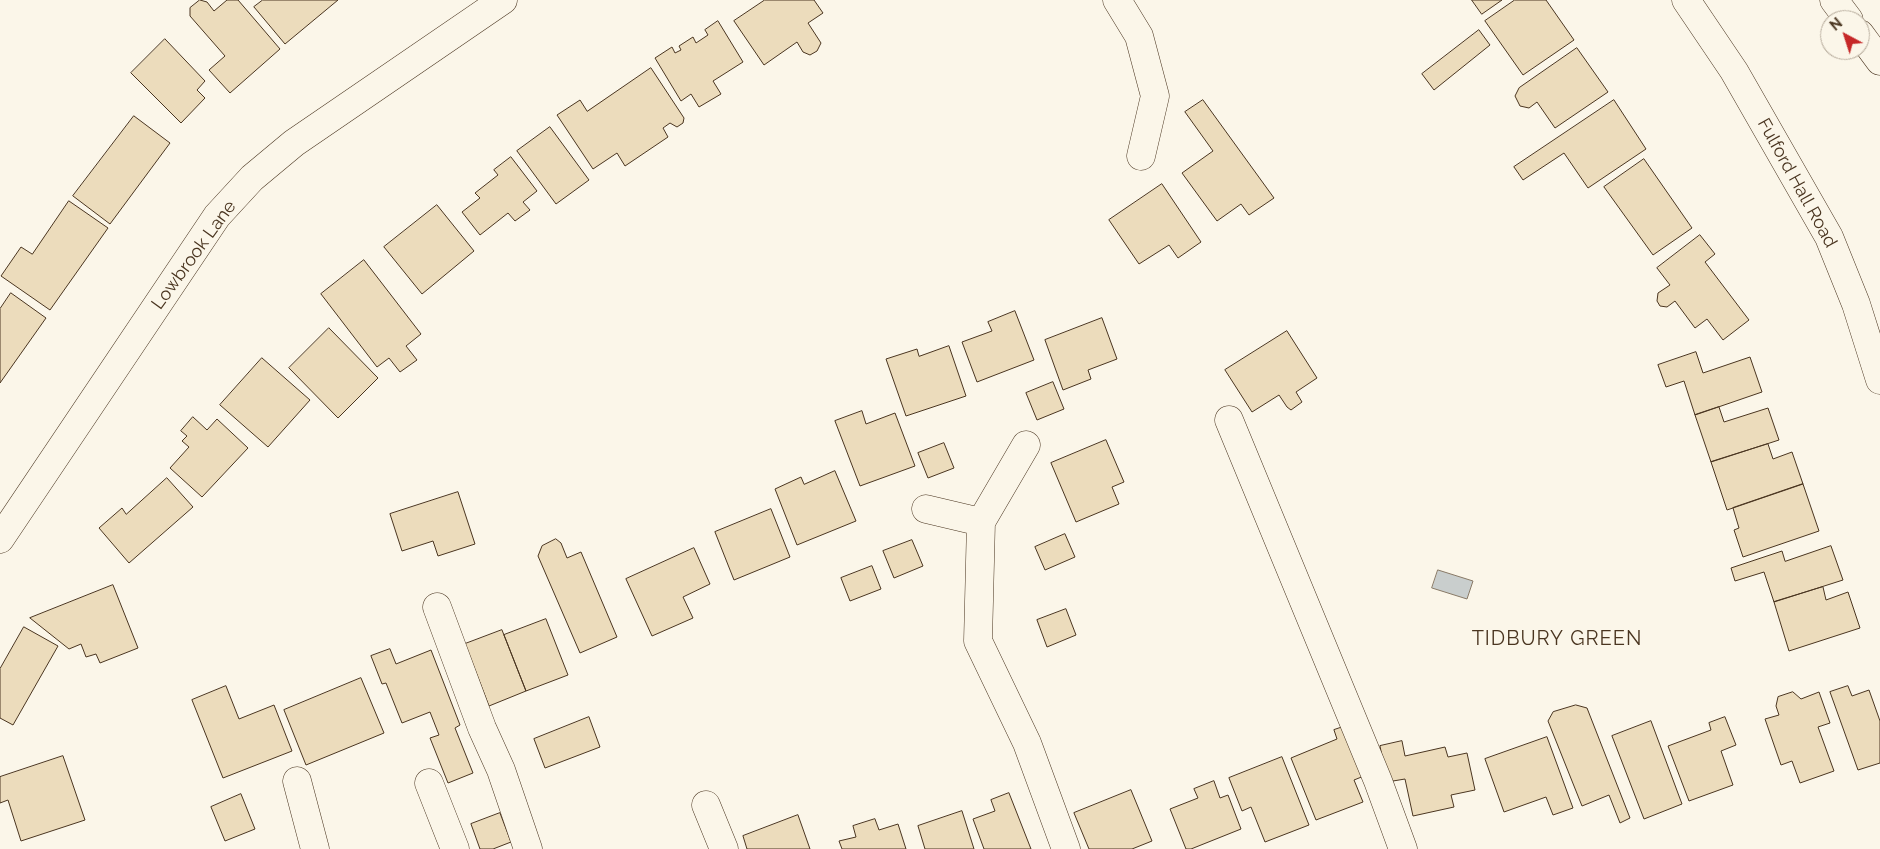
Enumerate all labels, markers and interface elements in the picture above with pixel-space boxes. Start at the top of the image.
north arrow [1820,10,1870,60]
text: N [1827,15,1845,34]
street label: Fulford Hall Road [1753,115,1841,251]
street label: Lowbrook Lane [147,196,241,314]
district label: TIDBURY GREEN [1470,627,1644,651]

